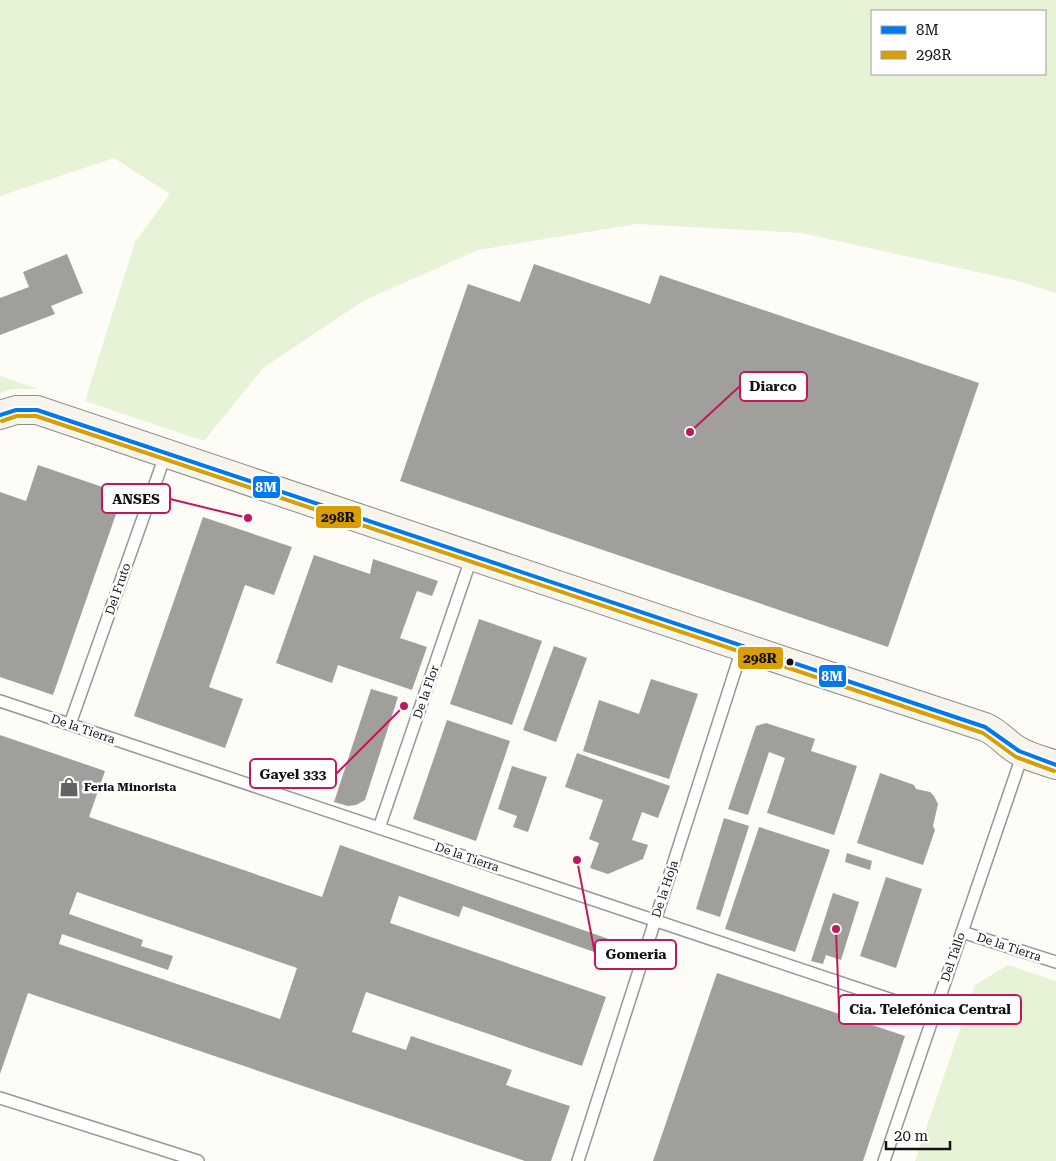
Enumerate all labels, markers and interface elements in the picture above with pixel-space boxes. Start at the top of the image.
legend [871,10,1046,75]
text: 8M [916,21,939,39]
text: 298R [916,46,952,64]
callout: Diarco [740,372,807,401]
text: Diarco [749,378,797,394]
line badge: 8M [252,475,281,499]
text: 8M [255,479,277,495]
callout: ANSES [102,484,170,513]
text: ANSES [112,491,160,507]
line badge: 298R [315,505,362,529]
text: 298R [321,509,356,525]
street label: Del Fruto [103,561,133,617]
line badge: 298R [737,646,784,670]
text: 298R [743,650,778,666]
unlabelled marker [785,657,795,667]
street label: De la Flor [410,663,442,720]
line badge: 8M [818,664,847,688]
text: 8M [821,668,843,684]
street label: De la Tierra [49,711,117,747]
callout: Gayel 333 [250,759,336,788]
text: Gayel 333 [260,766,327,782]
shop icon: Feria Minorista [58,776,80,798]
place label: Feria Minorista [84,780,176,794]
street label: De la Tierra [433,839,501,875]
street label: De la Hoja [649,858,681,919]
street label: De la Tierra [975,930,1043,964]
street label: Del Tallo [938,931,968,983]
callout: Gomeria [595,940,676,969]
text: Gomeria [605,946,667,962]
callout: Cia. Telefónica Central [839,995,1021,1024]
text: Cia. Telefónica Central [849,1001,1011,1017]
scale bar [886,1118,950,1150]
text: 20 m [894,1127,929,1145]

